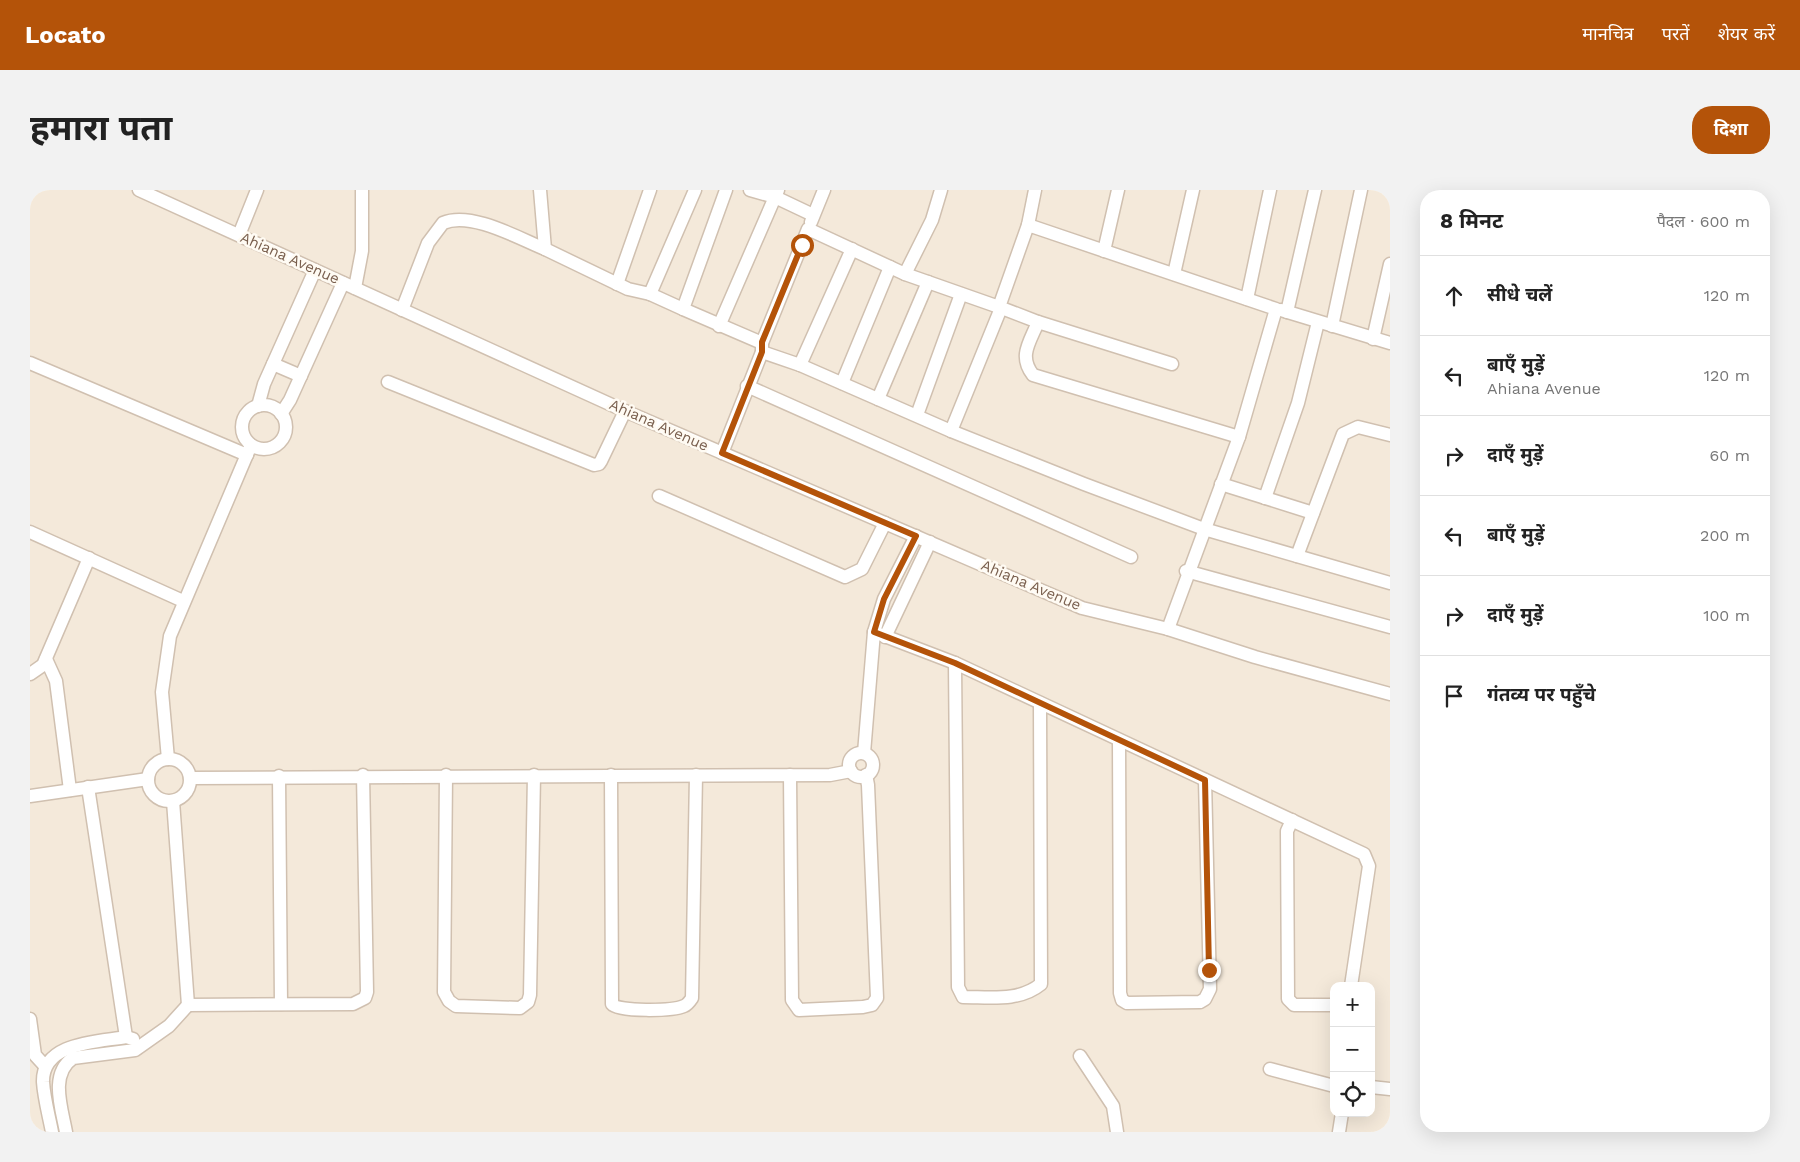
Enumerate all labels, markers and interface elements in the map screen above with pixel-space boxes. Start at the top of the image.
text: Locato [25,21,106,49]
text: मानचित्र [1582,23,1634,44]
text: परतें [1662,23,1690,44]
text: शेयर करें [1718,23,1775,44]
button: दिशा [1692,106,1770,154]
text: हमारा पता [30,107,172,149]
text: 8 मिनट [1440,208,1503,233]
text: पैदल · 600 m [1657,212,1750,231]
street label: Ahiana Avenue [238,228,342,288]
route start [791,234,814,257]
icon: ahead [1440,282,1468,310]
text: सीधे चलें [1487,283,1552,306]
text: 120 m [1704,286,1750,305]
text: बाएँ मुड़ें [1487,353,1545,376]
icon: left [1440,362,1468,390]
text: 120 m [1704,366,1750,385]
text: Ahiana Avenue [1487,379,1601,398]
street label: Ahiana Avenue [607,395,711,455]
icon: right [1440,442,1468,470]
text: दाएँ मुड़ें [1487,443,1543,466]
text: 60 m [1710,446,1750,465]
icon: left [1440,522,1468,550]
text: बाएँ मुड़ें [1487,523,1545,546]
text: 200 m [1700,526,1750,545]
street label: Ahiana Avenue [978,556,1084,614]
icon: right [1440,602,1468,630]
text: दाएँ मुड़ें [1487,603,1543,626]
text: 100 m [1703,606,1750,625]
icon: arrive [1440,682,1468,710]
text: गंतव्य पर पहुँचे [1487,683,1596,706]
route end [1198,959,1221,982]
map controls [1330,982,1375,1117]
button: + [1330,982,1375,1027]
button: − [1330,1027,1375,1072]
button: locate [1330,1072,1375,1117]

